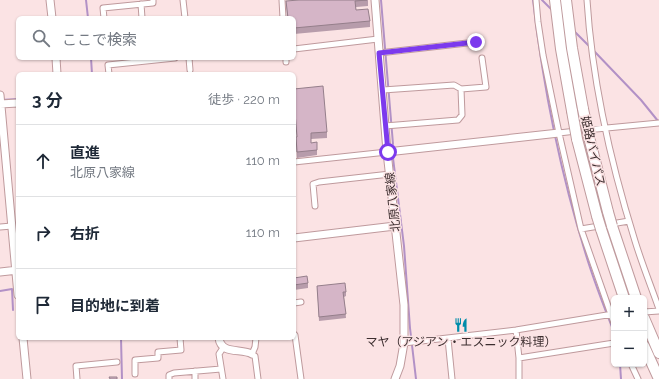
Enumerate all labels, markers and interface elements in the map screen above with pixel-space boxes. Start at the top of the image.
search box [16,16,296,60]
icon: search [30,27,52,49]
text: ここで検索 [62,31,137,49]
route end [467,33,485,51]
text: 3 分 [32,90,63,110]
text: 徒歩 · 220 m [208,92,280,107]
street label: 姫路バイパス [578,114,608,188]
route start [379,143,397,161]
text: 直進 [70,144,100,162]
icon: ahead [32,150,54,172]
text: 110 m [246,153,280,168]
text: 北原八家線 [70,165,135,180]
street label: 北原八家線 [383,171,403,233]
icon: right [32,222,54,244]
text: 右折 [70,225,100,243]
text: 110 m [246,225,280,240]
icon: arrive [32,294,54,316]
map controls [611,295,647,367]
button: + [611,295,647,331]
text: 目的地に到着 [70,297,160,315]
restaurant icon: マヤ（アジアン・エスニック料理） [453,317,469,333]
button: − [611,331,647,367]
place label: マヤ（アジアン・エスニック料理） [365,335,557,349]

